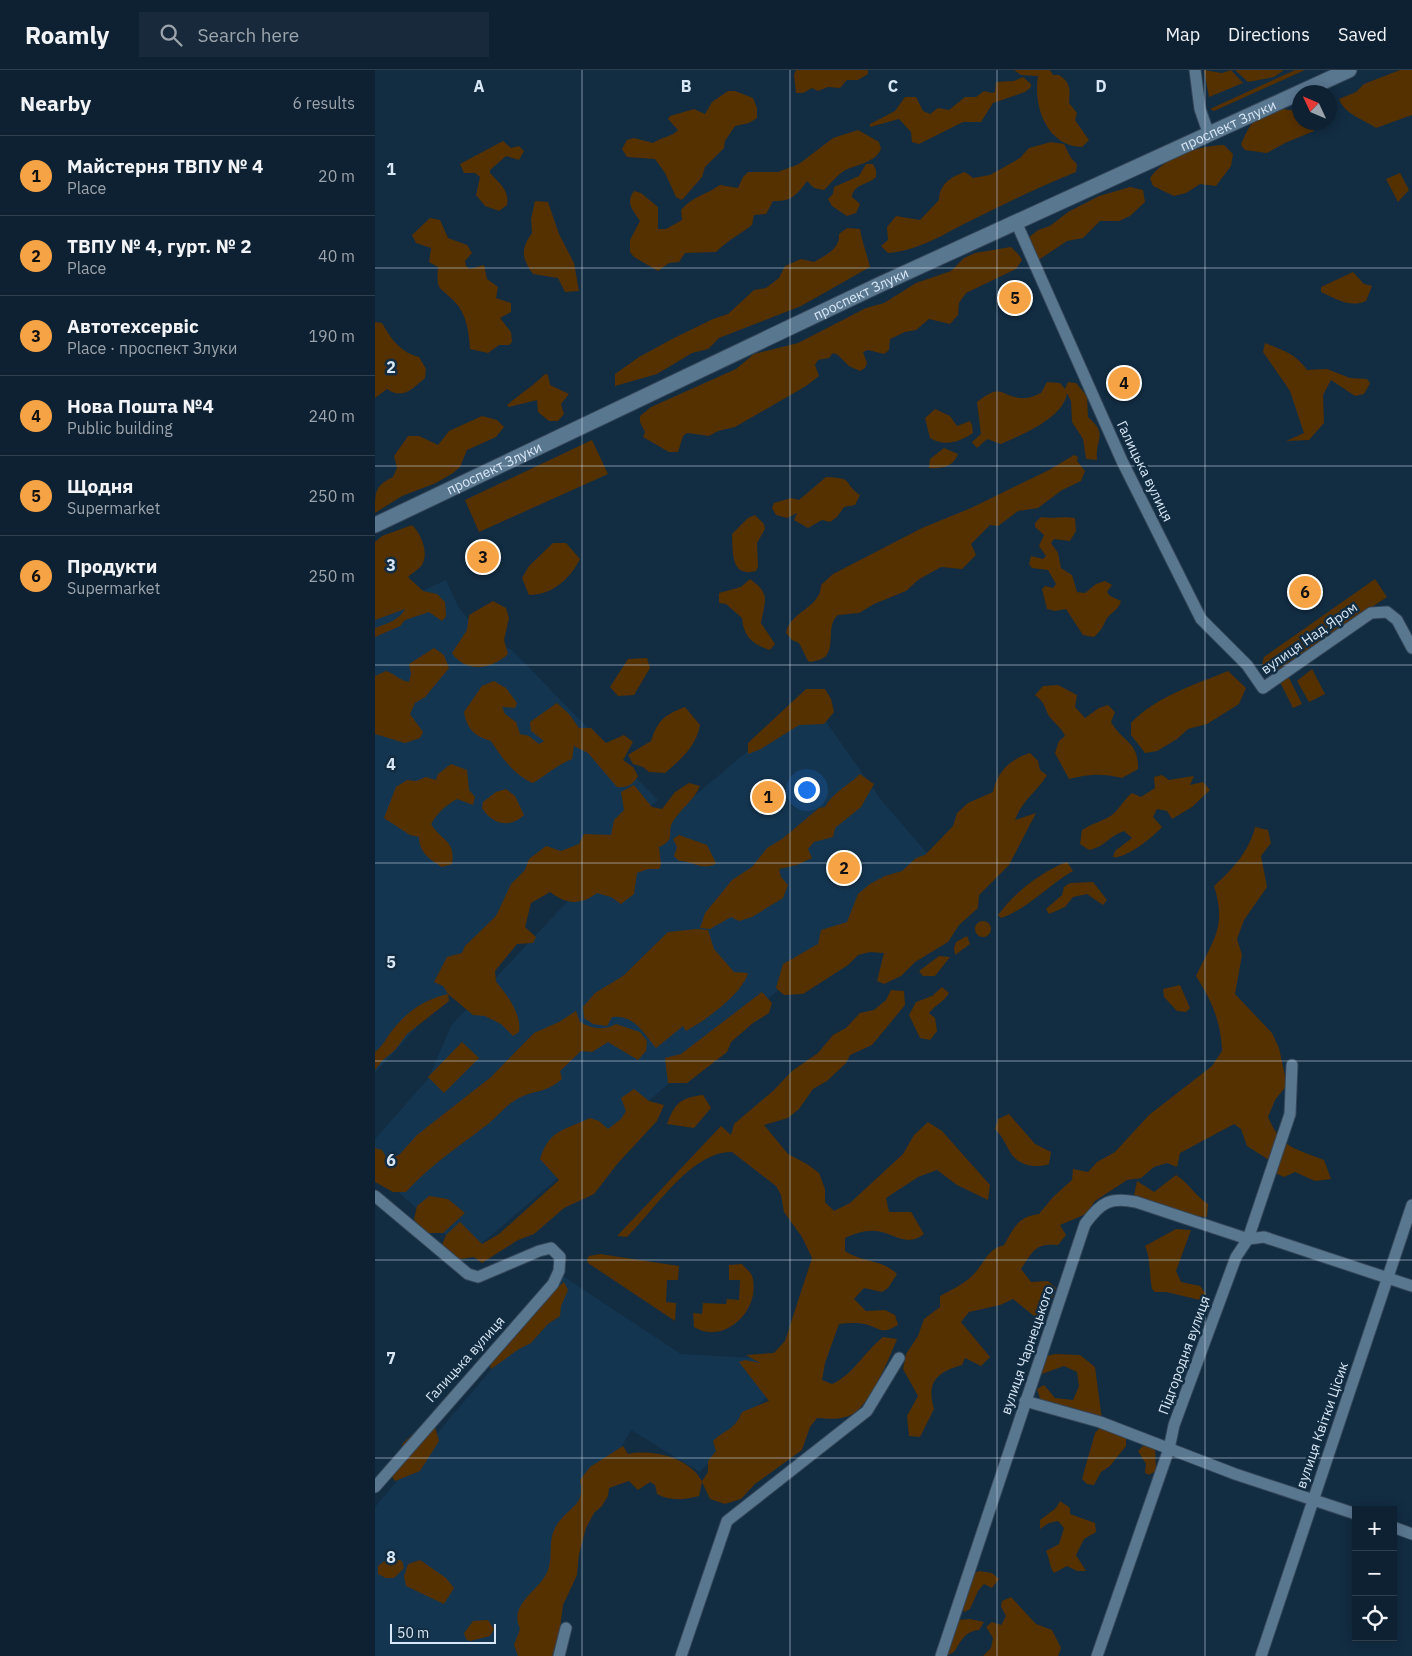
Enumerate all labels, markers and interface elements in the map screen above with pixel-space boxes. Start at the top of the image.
search box [139,12,489,57]
text: Roamly [25,19,109,51]
icon: search [157,21,185,49]
text: Search here [197,23,299,47]
text: Map [1165,23,1200,46]
text: Directions [1228,23,1310,46]
text: Saved [1338,23,1387,46]
text: A [474,76,485,96]
text: B [681,76,692,96]
text: C [888,76,898,96]
text: D [1095,76,1107,96]
north arrow [1292,85,1337,130]
text: Nearby [20,89,91,117]
text: 6 results [292,93,355,113]
street label: проспект Злуки [1177,96,1279,155]
text: Майстерня ТВПУ № 4 [67,154,263,178]
text: 1 [386,159,396,179]
text: 1 [31,166,41,186]
text: 20 m [318,166,355,186]
text: Place [67,178,106,198]
text: ТВПУ № 4, гурт. № 2 [67,234,252,258]
text: 2 [31,246,41,266]
text: 40 m [318,246,355,266]
text: Place [67,258,106,278]
street label: проспект Злуки [810,264,911,324]
pin: 5 [999,279,1031,317]
text: Автотехсервіс [67,314,199,338]
text: 3 [31,326,41,346]
text: 190 m [308,326,355,346]
text: Place · проспект Злуки [67,338,237,358]
text: 2 [386,357,396,377]
pin: 4 [1108,364,1140,402]
text: Нова Пошта №4 [67,394,214,418]
text: 4 [31,406,41,426]
text: 240 m [308,406,355,426]
text: Public building [67,418,173,438]
street label: Галицька вулиця [1113,418,1177,524]
street label: проспект Злуки [444,438,545,499]
text: Щодня [67,474,133,498]
text: 5 [31,486,41,506]
text: 250 m [308,486,355,506]
text: Supermarket [67,498,160,518]
pin: 3 [467,538,499,576]
text: Продукти [67,554,157,578]
text: 3 [386,555,396,575]
text: 6 [31,566,41,586]
text: 250 m [308,566,355,586]
pin: 6 [1289,573,1321,611]
text: Supermarket [67,578,160,598]
street label: вулиця Над Яром [1257,598,1361,678]
text: 4 [386,754,396,774]
your location [794,777,820,803]
pin: 1 [752,778,784,816]
pin: 2 [828,849,860,887]
text: 5 [386,952,396,972]
text: 6 [386,1150,396,1170]
street label: вулиця Чарнецького [997,1283,1058,1417]
street label: Підгородня вулиця [1154,1293,1214,1417]
street label: Галицька вулиця [421,1312,509,1406]
text: 7 [386,1348,396,1368]
street label: вулиця Квітки Цісик [1292,1359,1352,1491]
map controls [1352,1506,1397,1641]
button: + [1352,1506,1397,1551]
text: 8 [386,1547,396,1567]
button: − [1352,1551,1397,1596]
button: locate [1352,1596,1397,1641]
scale bar [390,1621,496,1644]
text: 50 m [397,1624,429,1642]

